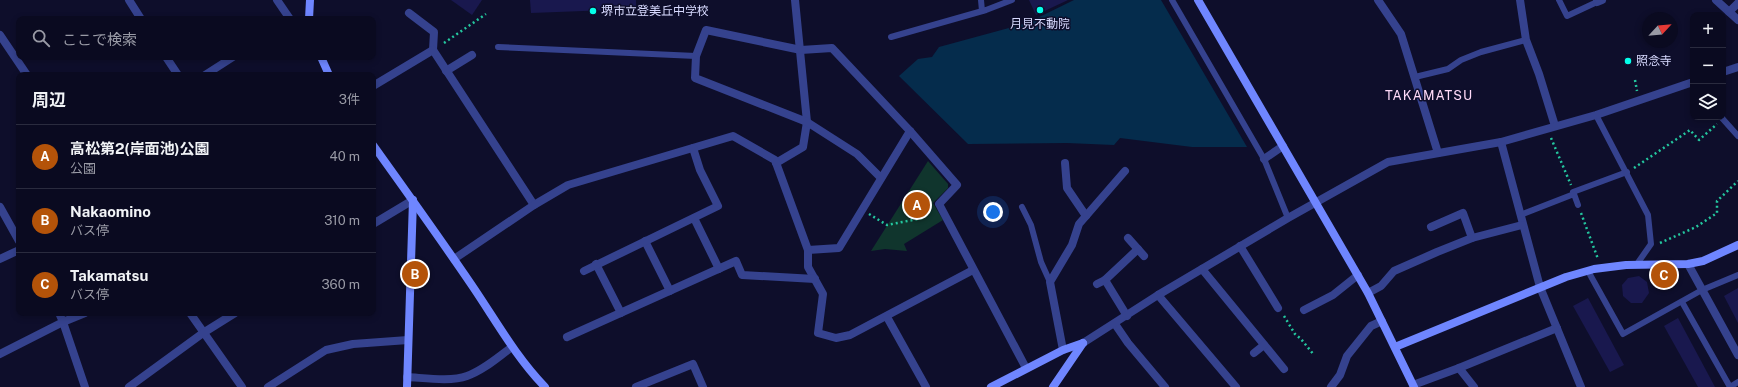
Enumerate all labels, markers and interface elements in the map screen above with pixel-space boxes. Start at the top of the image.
place label: 堺市立登美丘中学校 [601,4,709,18]
marker: 月見不動院 [1035,5,1045,15]
marker: 堺市立登美丘中学校 [588,6,598,16]
north arrow [1642,12,1678,48]
map controls [1690,12,1726,120]
button: + [1690,12,1726,48]
search box [16,16,376,60]
place label: 月見不動院 [1010,17,1070,31]
icon: search [30,27,52,49]
text: ここで検索 [62,31,137,48]
button: − [1690,48,1726,84]
place label: 照念寺 [1636,54,1672,68]
marker: 照念寺 [1623,56,1633,66]
button: layers [1690,84,1726,120]
district label: TAKAMATSU [1385,88,1473,103]
text: 周辺 [32,90,66,110]
text: 3件 [339,92,360,107]
text: 高松第2(岸面池)公園 [70,140,210,157]
text: A [40,149,50,164]
text: 40 m [329,149,360,164]
text: 公園 [70,161,96,176]
pin: A [904,190,930,220]
your location [983,202,1003,222]
text: Nakaomino [70,203,151,220]
text: B [41,213,49,228]
text: 310 m [324,213,360,228]
text: バス停 [70,223,109,238]
pin: B [402,259,428,289]
pin: C [1651,260,1677,290]
text: Takamatsu [70,267,148,284]
text: C [40,277,50,292]
text: 360 m [322,277,360,292]
text: バス停 [70,287,109,302]

